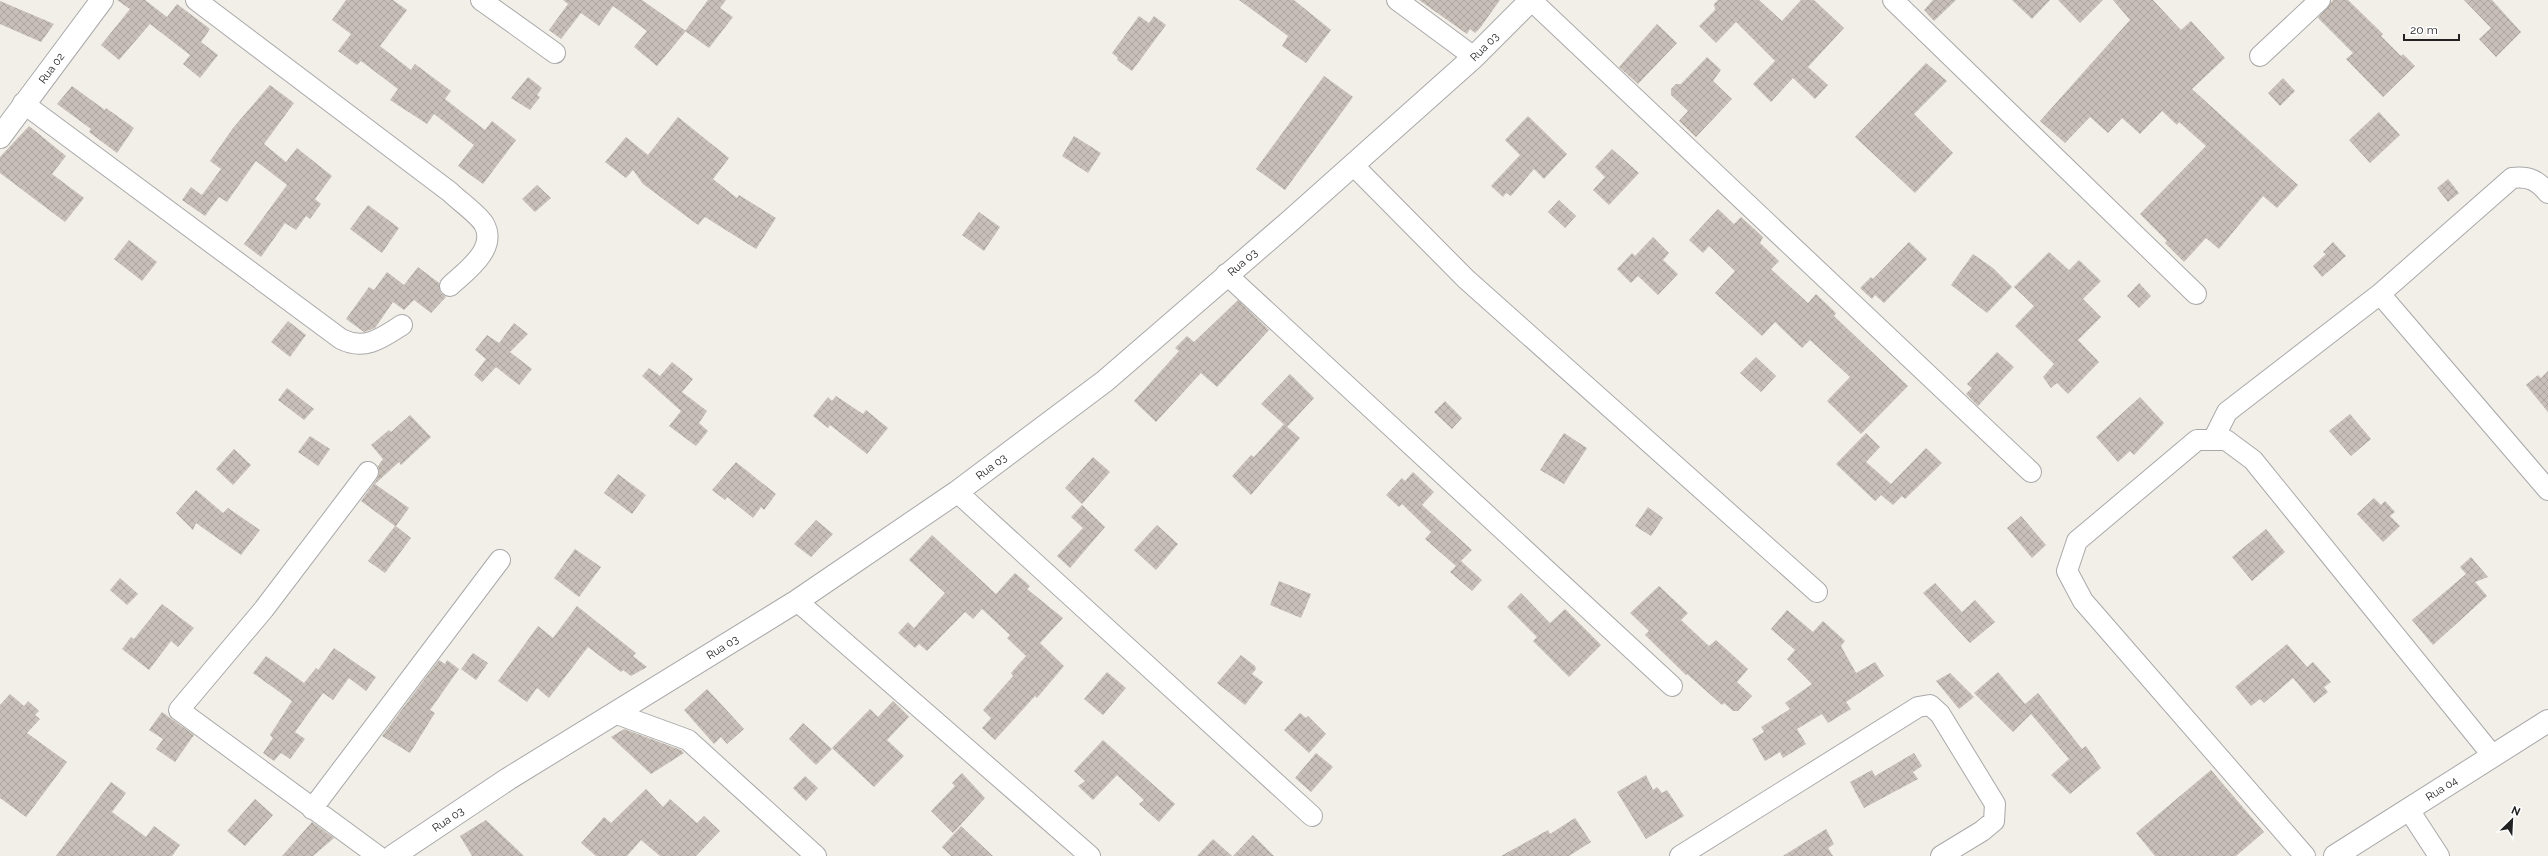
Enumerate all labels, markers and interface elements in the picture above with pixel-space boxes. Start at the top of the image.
scale bar [2404,16,2459,42]
text: 20 m [2410,23,2438,37]
street label: Rua 03 [1468,30,1502,64]
street label: Rua 02 [36,50,68,86]
street label: Rua 03 [1225,246,1260,279]
street label: Rua 03 [973,451,1009,483]
street label: Rua 03 [704,633,741,662]
street label: Rua 04 [2423,774,2460,804]
north arrow [2492,800,2532,840]
street label: Rua 03 [430,804,466,835]
text: N [2509,804,2522,819]

